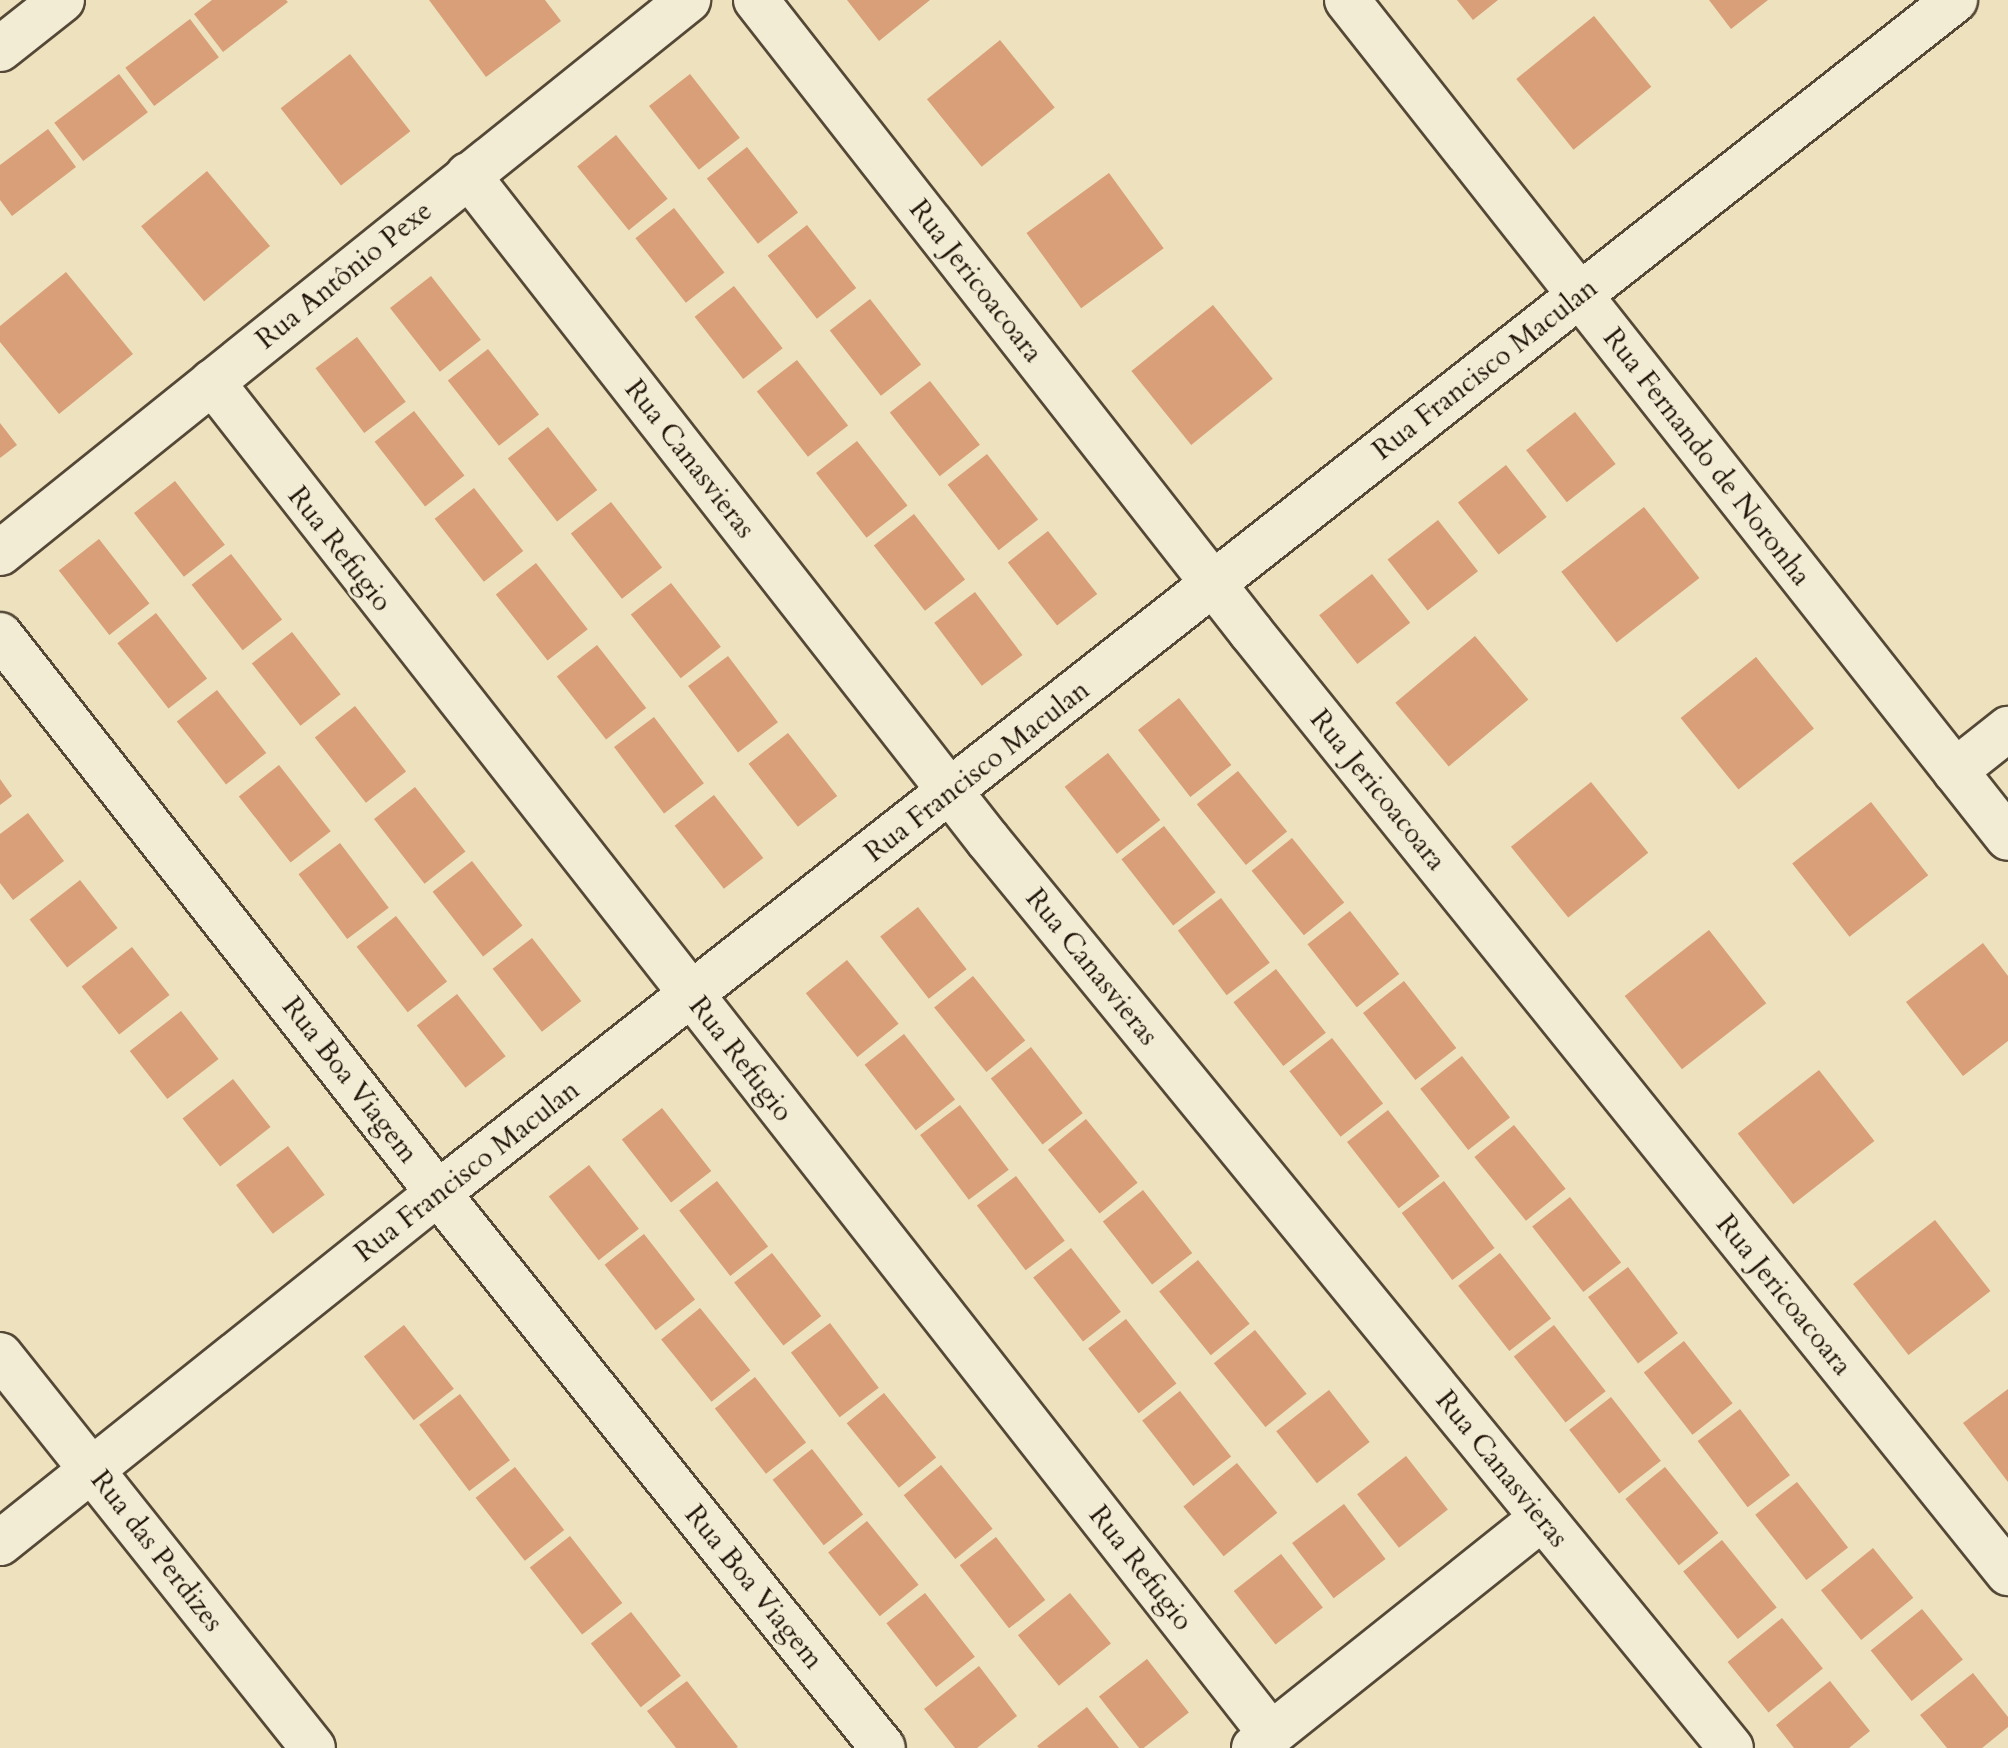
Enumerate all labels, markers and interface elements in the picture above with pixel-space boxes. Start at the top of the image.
street label: Rua Jericoacoara [902,193,1050,369]
street label: Rua Antônio Pexe [249,194,439,356]
street label: Rua Francisco Maculan [1366,271,1604,467]
street label: Rua Fernando de Noronha [1596,322,1818,592]
street label: Rua Canasvieras [618,373,762,545]
street label: Rua Refugio [281,480,399,618]
street label: Rua Francisco Maculan [858,673,1096,869]
street label: Rua Jericoacoara [1303,703,1453,877]
street label: Rua Canasvieras [1019,882,1165,1052]
street label: Rua Refugio [682,990,800,1128]
street label: Rua Boa Viagem [275,991,425,1169]
street label: Rua Francisco Maculan [348,1073,586,1269]
street label: Rua Jericoacoara [1709,1208,1859,1382]
street label: Rua Canasvieras [1429,1384,1575,1554]
street label: Rua das Perdizes [84,1464,230,1638]
street label: Rua Boa Viagem [678,1498,830,1676]
street label: Rua Refugio [1082,1499,1200,1637]

